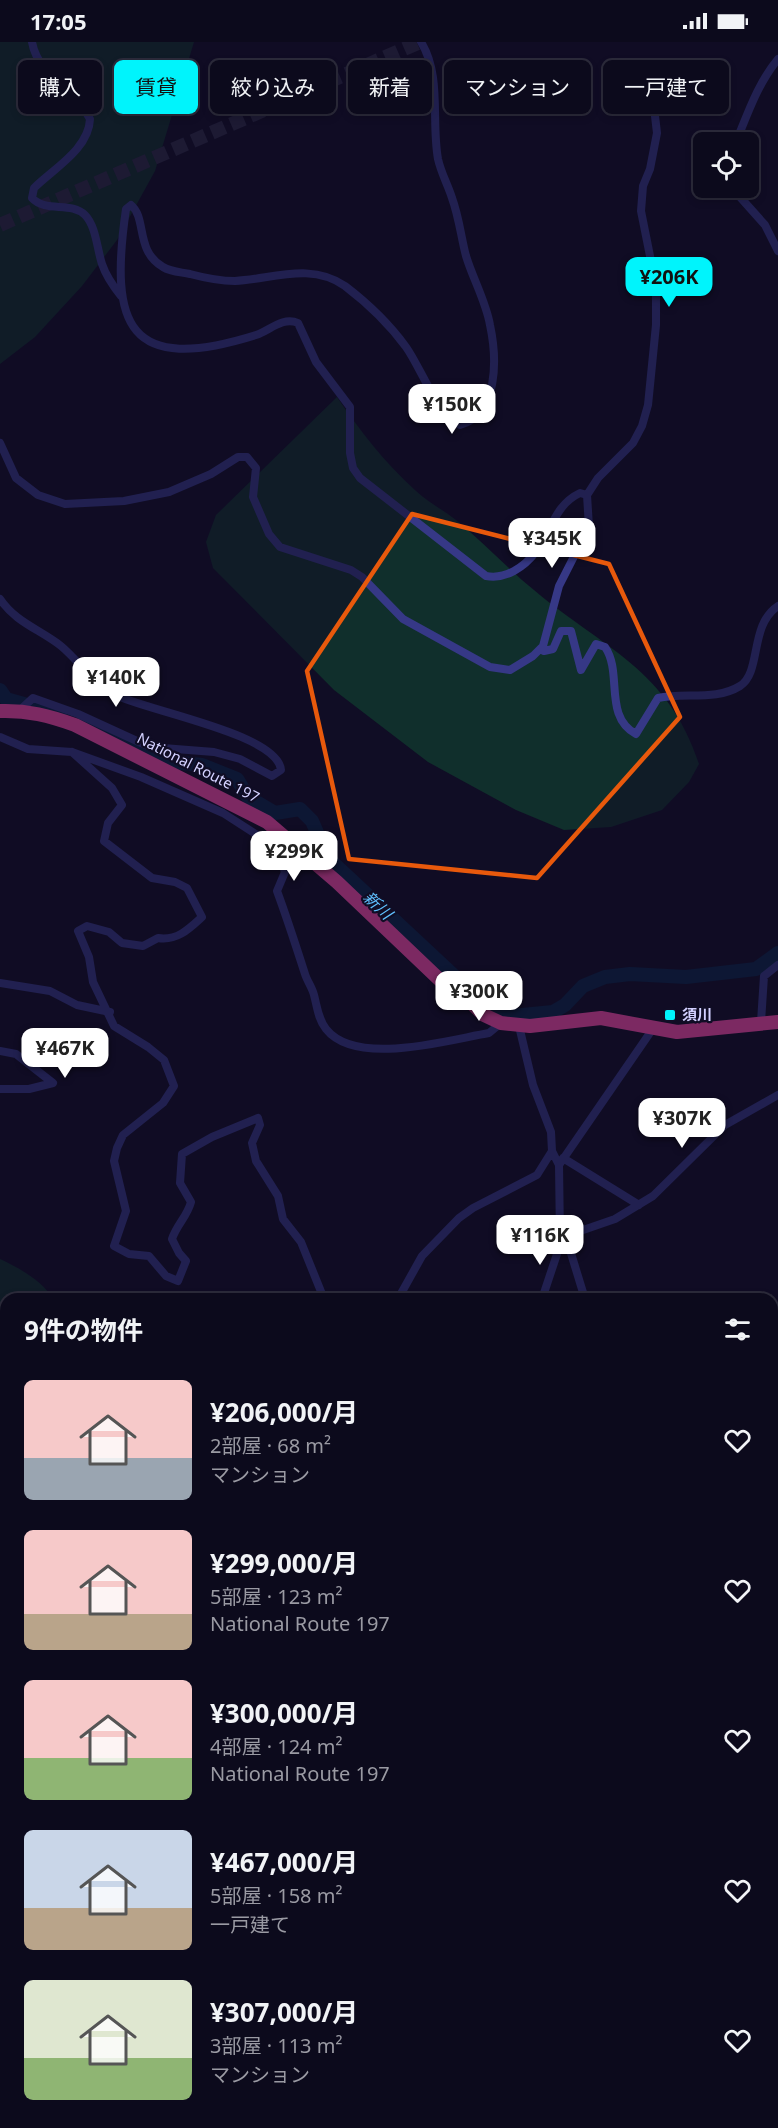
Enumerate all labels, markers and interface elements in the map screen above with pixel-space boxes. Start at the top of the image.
text: 17:05 [30,6,87,36]
chip: 購入 [18,60,102,114]
chip: 賃貸 [114,60,198,114]
chip: 絞り込み [210,60,336,114]
chip: 新着 [348,60,432,114]
chip: マンション [444,60,591,114]
chip: 一戸建て [603,60,729,114]
map controls [693,132,759,198]
button: locate [693,132,759,198]
pin: ¥206K [627,257,711,308]
text: ¥206K [639,263,699,290]
pin: ¥150K [410,384,494,435]
text: ¥150K [422,390,482,417]
pin: ¥345K [510,518,594,569]
text: ¥345K [522,524,582,551]
pin: ¥140K [74,657,158,708]
text: ¥140K [86,663,146,690]
street label: National Route 197 [134,728,263,807]
pin: ¥299K [252,831,336,882]
text: ¥299K [264,837,324,864]
water label: 新川 [359,886,399,925]
pin: ¥300K [437,971,521,1022]
text: ¥300K [449,977,509,1004]
place label: 須川 [682,1004,712,1024]
marker: 須川 [663,1008,677,1022]
pin: ¥467K [23,1028,107,1079]
text: ¥467K [35,1034,95,1061]
pin: ¥307K [640,1098,724,1149]
text: ¥307K [652,1104,712,1131]
pin: ¥116K [498,1215,582,1266]
text: ¥116K [510,1221,570,1248]
text: 9件の物件 [24,1312,143,1348]
icon: filters [721,1313,754,1346]
text: ¥206,000/月 [210,1394,358,1430]
icon: home [72,1404,144,1476]
icon: heart [721,1424,754,1457]
text: 2部屋 · 68 m² [210,1432,331,1459]
text: マンション [210,1461,310,1488]
text: ¥299,000/月 [210,1545,358,1581]
icon: home [72,1554,144,1626]
icon: heart [721,1574,754,1607]
text: 5部屋 · 123 m² [210,1583,342,1610]
text: National Route 197 [210,1610,390,1637]
text: ¥300,000/月 [210,1695,358,1731]
icon: home [72,1704,144,1776]
icon: heart [721,1724,754,1757]
text: 4部屋 · 124 m² [210,1733,342,1760]
text: National Route 197 [210,1760,390,1787]
text: ¥467,000/月 [210,1844,358,1880]
icon: home [72,1854,144,1926]
icon: heart [721,1874,754,1907]
text: 5部屋 · 158 m² [210,1882,342,1909]
text: 一戸建て [210,1911,290,1938]
text: ¥307,000/月 [210,1994,358,2030]
icon: home [72,2004,144,2076]
icon: heart [721,2024,754,2057]
text: 3部屋 · 113 m² [210,2032,342,2059]
text: マンション [210,2061,310,2088]

